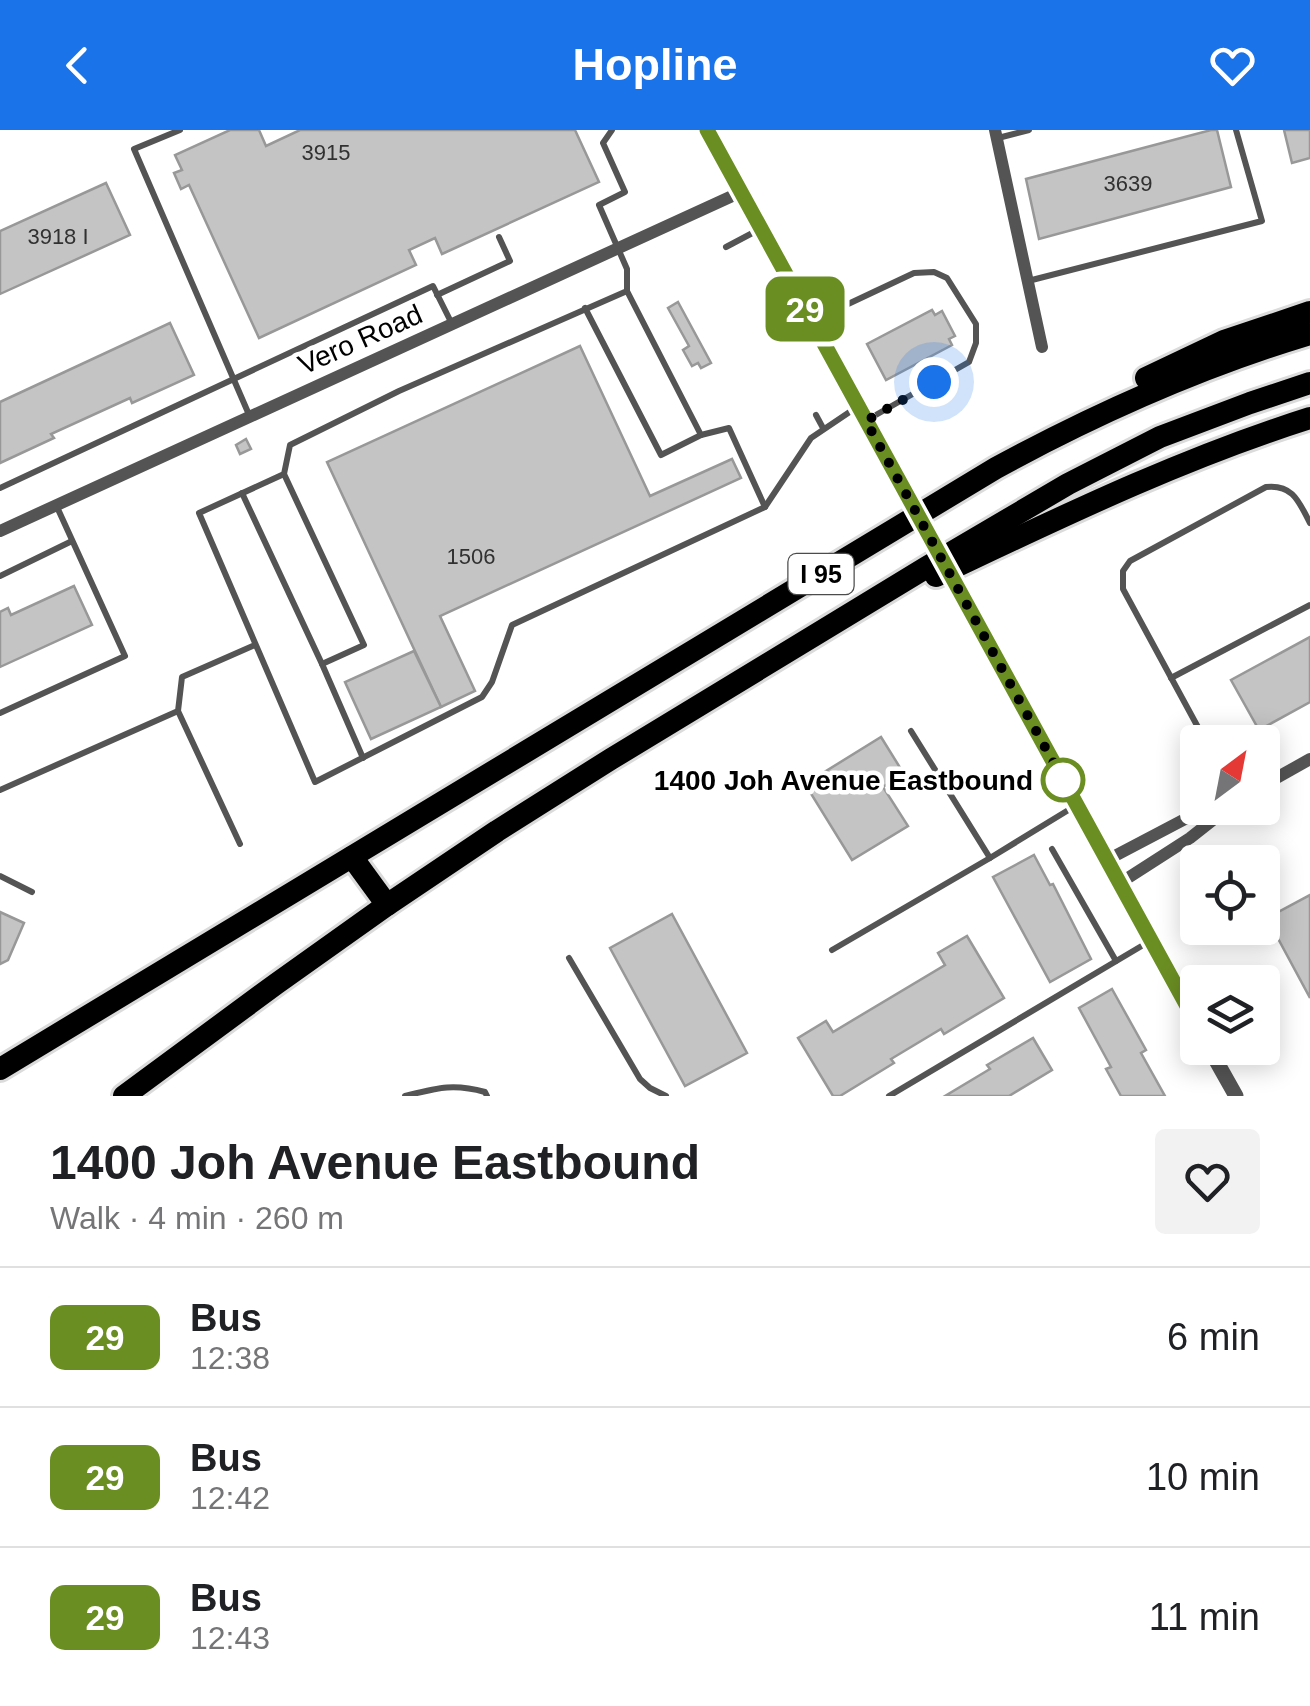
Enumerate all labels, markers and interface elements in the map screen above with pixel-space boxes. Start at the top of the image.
icon: back [50,38,105,93]
icon: heart [1205,38,1260,93]
text: Hopline [573,39,738,90]
house number: 3915 [302,140,350,165]
house number: 3639 [1104,171,1152,196]
house number: 3918 I [27,224,89,249]
line badge: 29 [760,276,850,342]
text: 29 [786,290,824,329]
street label: Vero Road [293,298,427,381]
your location [909,357,959,407]
house number: 1506 [447,544,495,569]
road number: I 95 [788,554,854,594]
north arrow [1180,725,1280,825]
map controls [1180,725,1280,1065]
marker: 1400 Joh Avenue Eastbound [1042,759,1084,801]
place label: 1400 Joh Avenue Eastbound [654,765,1033,796]
button: locate [1180,845,1280,945]
button: layers [1180,965,1280,1065]
button: heart [1155,1129,1260,1234]
text: 1400 Joh Avenue Eastbound [50,1136,700,1189]
text: Walk · 4 min · 260 m [50,1200,344,1236]
text: Bus [190,1297,262,1339]
text: 6 min [1167,1316,1260,1358]
text: 29 [86,1318,124,1357]
text: 12:38 [190,1340,270,1376]
text: Bus [190,1437,262,1479]
text: 10 min [1146,1456,1260,1498]
text: 29 [86,1458,124,1497]
text: 12:42 [190,1480,270,1516]
text: Bus [190,1577,262,1619]
text: 11 min [1149,1596,1260,1638]
text: 29 [86,1598,124,1637]
text: 12:43 [190,1620,270,1656]

